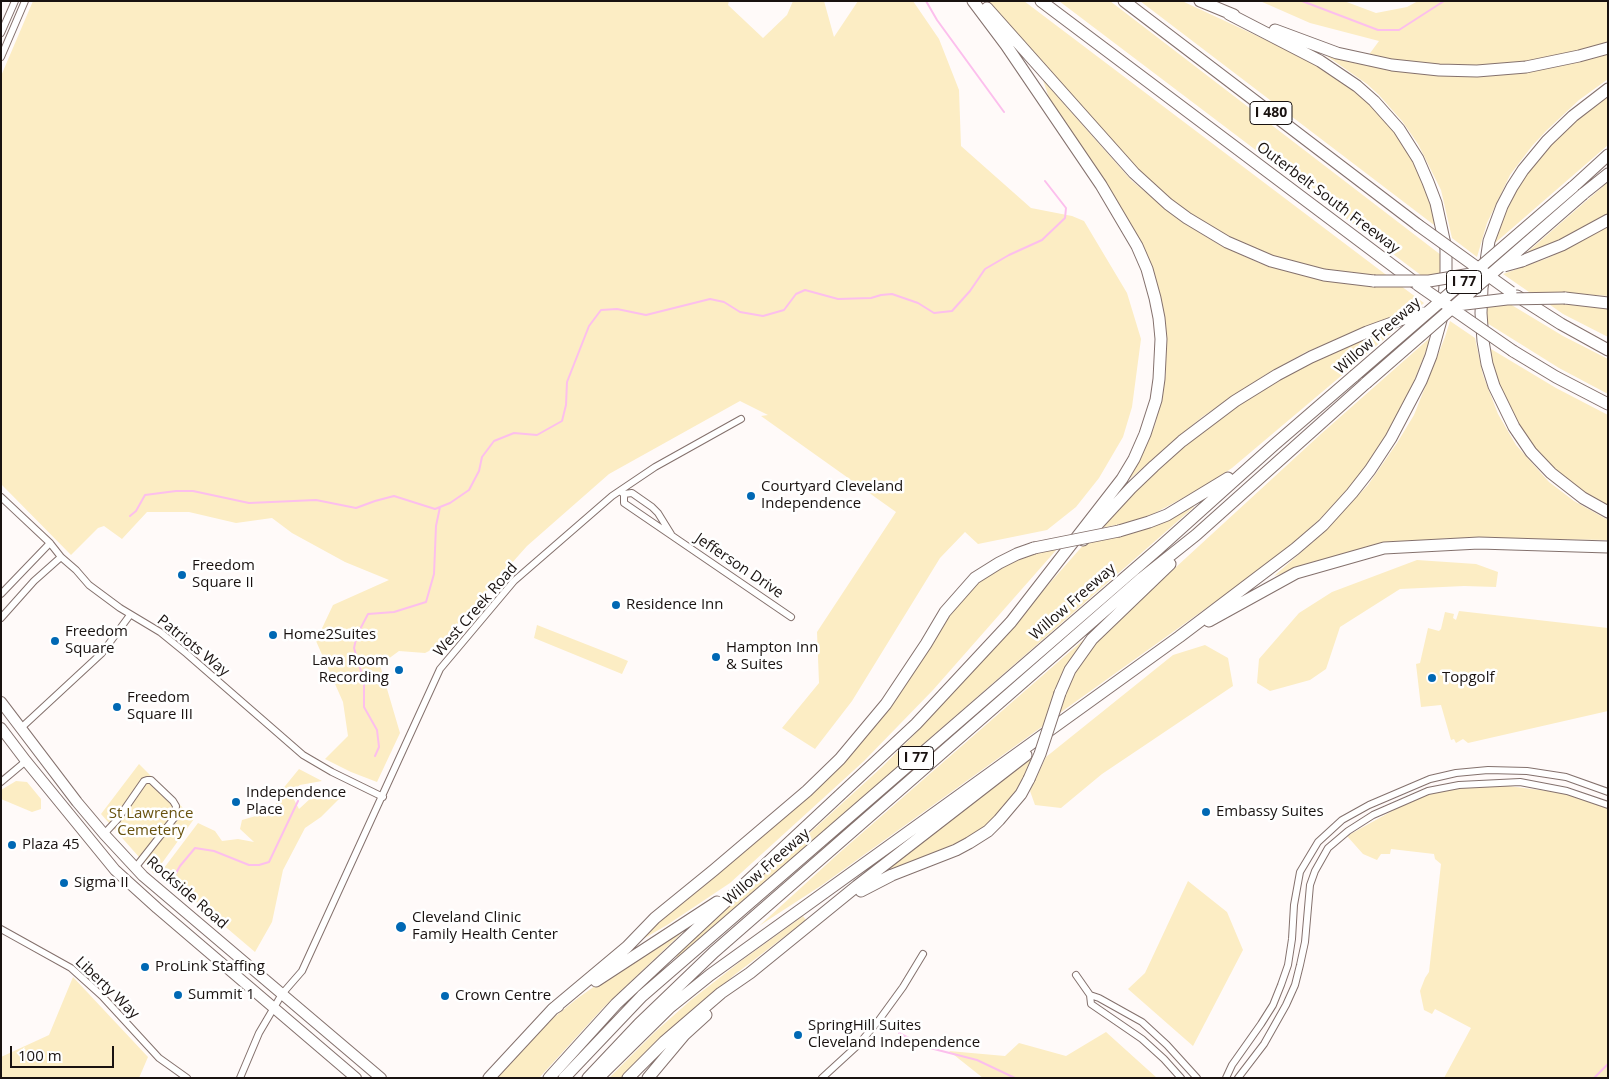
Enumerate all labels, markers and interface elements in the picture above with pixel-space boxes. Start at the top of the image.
road number: I 480 [1250,102,1292,125]
street label: Outerbelt South Freeway [1253,138,1403,258]
road number: I 77 [1446,270,1482,294]
street label: Willow Freeway [1331,294,1425,378]
place label: Courtyard Cleveland Independence [761,478,903,513]
marker: Courtyard Cleveland Independence [745,490,757,502]
street label: Jefferson Drive [691,530,787,602]
place label: Freedom Square II [192,557,255,592]
street label: West Creek Road [430,559,522,661]
street label: Willow Freeway [1026,560,1120,644]
marker: Freedom Square II [176,569,188,581]
place label: Residence Inn [626,596,724,614]
marker: Residence Inn [610,599,622,611]
street label: Patriots Way [153,611,233,681]
place label: Freedom Square [65,623,128,658]
place label: Home2Suites [283,626,376,644]
marker: Home2Suites [267,629,279,641]
marker: Freedom Square [49,635,61,647]
place label: Hampton Inn & Suites [726,639,819,674]
marker: Hampton Inn & Suites [710,651,722,663]
place label: Lava Room Recording [312,652,389,687]
marker: Lava Room Recording [393,664,405,676]
place label: Topgolf [1442,669,1494,687]
marker: Topgolf [1426,672,1438,684]
place label: Freedom Square III [127,689,193,724]
marker: Freedom Square III [111,701,123,713]
road number: I 77 [898,746,934,770]
place label: Independence Place [246,784,346,819]
marker: Independence Place [230,796,242,808]
place label: Embassy Suites [1216,803,1324,821]
park label: St Lawrence Cemetery [109,805,193,840]
marker: Embassy Suites [1200,806,1212,818]
street label: Willow Freeway [720,825,814,909]
place label: Plaza 45 [22,836,80,854]
marker: Plaza 45 [6,839,18,851]
street label: Rockside Road [143,853,231,933]
place label: Sigma II [74,874,129,892]
marker: Sigma II [58,877,70,889]
place label: Cleveland Clinic Family Health Center [412,909,558,944]
marker: Cleveland Clinic Family Health Center [394,920,408,934]
street label: Liberty Way [71,953,143,1023]
place label: ProLink Staffing [155,958,265,976]
marker: ProLink Staffing [139,961,151,973]
place label: Summit 1 [188,986,255,1004]
place label: Crown Centre [455,987,551,1005]
marker: Summit 1 [172,989,184,1001]
marker: Crown Centre [439,990,451,1002]
place label: SpringHill Suites Cleveland Independence [808,1017,980,1052]
marker: SpringHill Suites Cleveland Independence [792,1029,804,1041]
scale bar [12,1036,116,1068]
text: 100 m [18,1045,62,1065]

